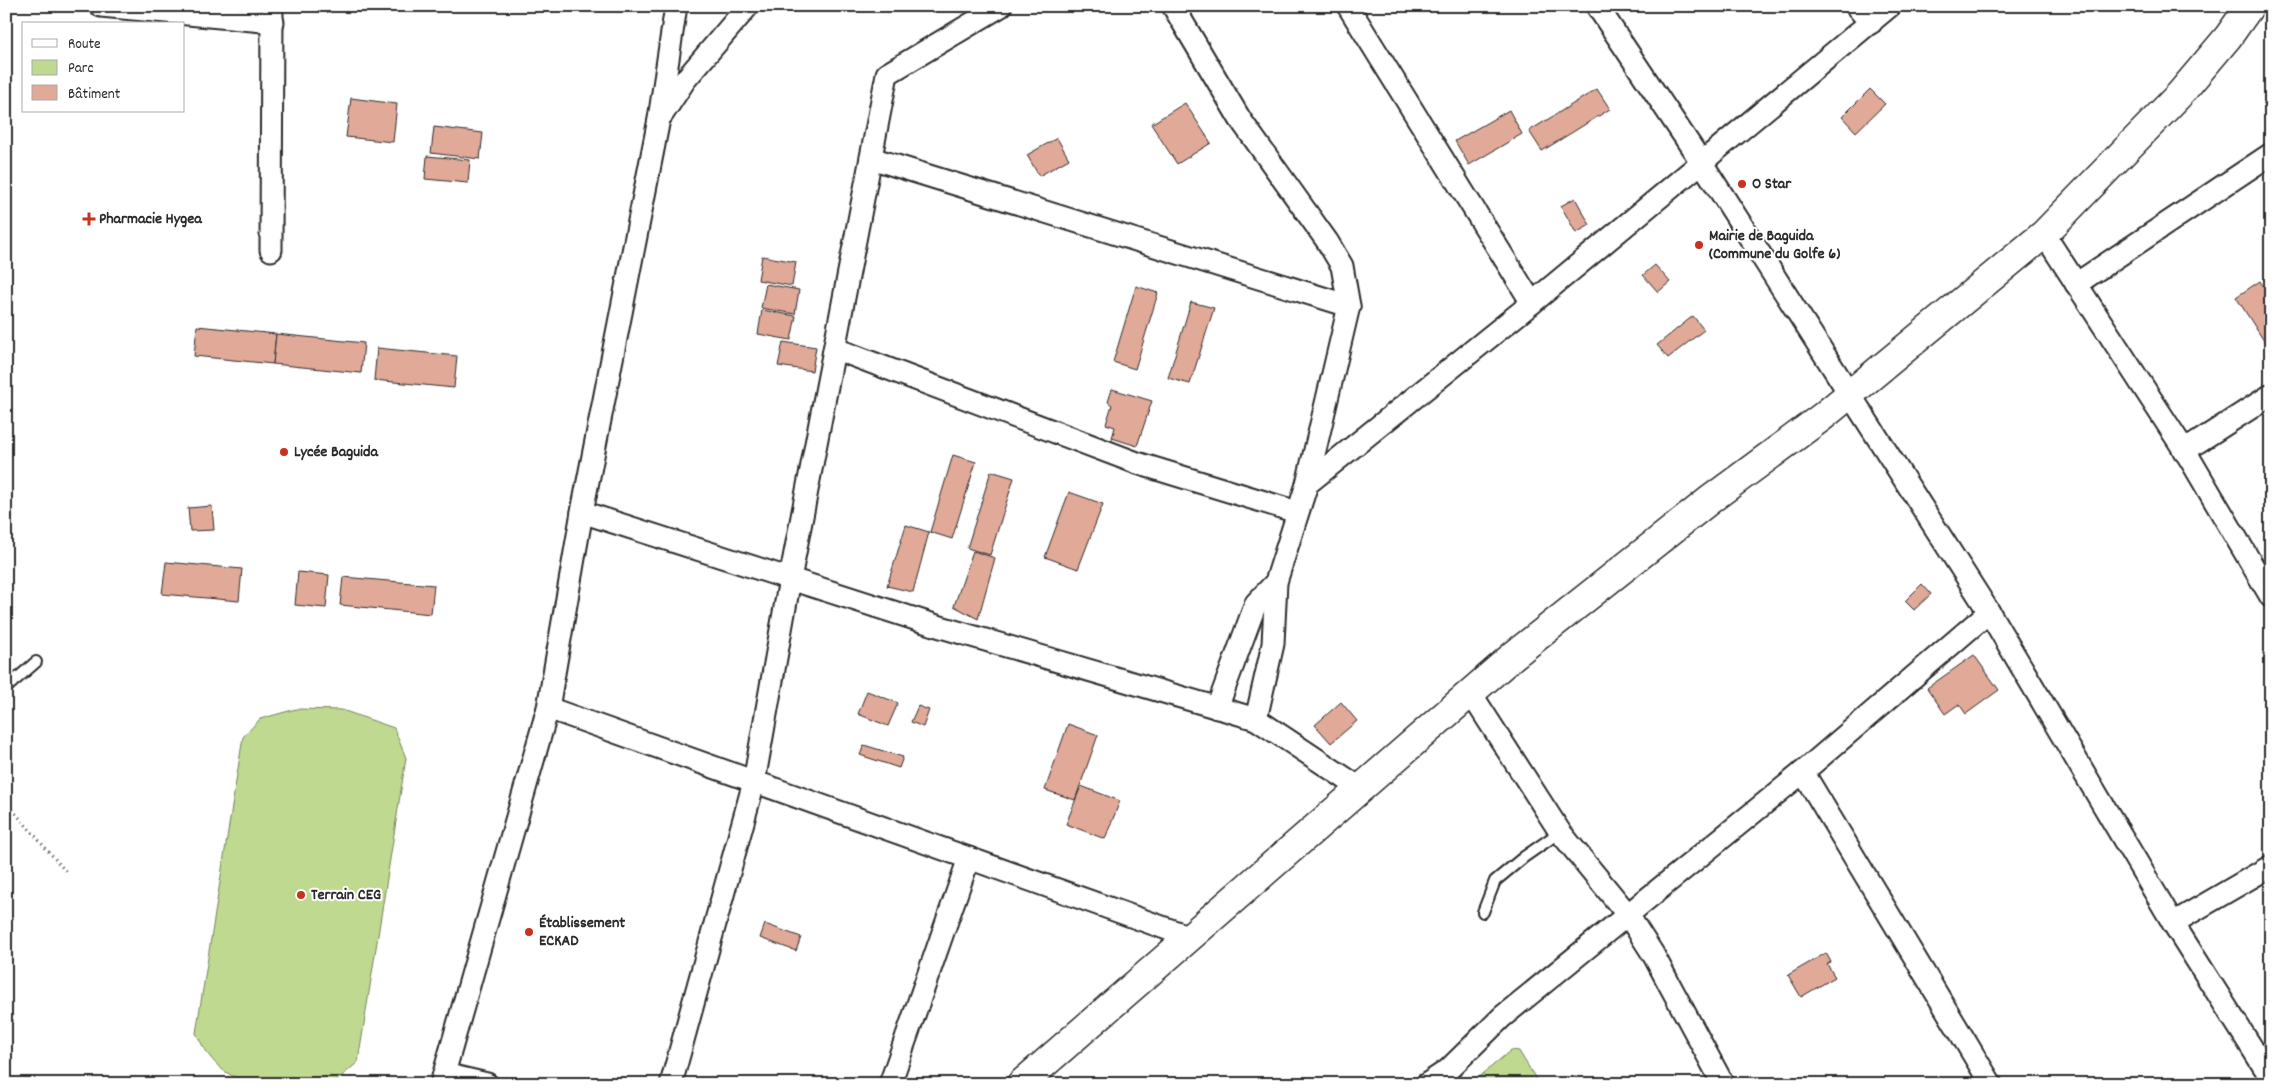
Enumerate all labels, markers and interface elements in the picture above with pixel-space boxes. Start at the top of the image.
legend [22,22,185,112]
text: Route [68,34,101,56]
text: Parc [68,58,93,80]
text: Bâtiment [68,84,121,106]
place label: O Star [1752,173,1792,196]
marker: O Star [1736,178,1748,190]
place label: Pharmacie Hygea [99,208,203,231]
marker: Pharmacie Hygea [83,213,95,225]
place label: Mairie de Baguida (Commune du Golfe 6) [1709,225,1840,266]
marker: Mairie de Baguida (Commune du Golfe 6) [1693,239,1705,251]
place label: Lycée Baguida [294,441,379,464]
marker: Lycée Baguida [278,446,290,458]
place label: Terrain CEG [311,884,381,907]
marker: Terrain CEG [295,889,307,901]
place label: Établissement ECKAD [539,912,625,953]
marker: Établissement ECKAD [523,926,535,938]

